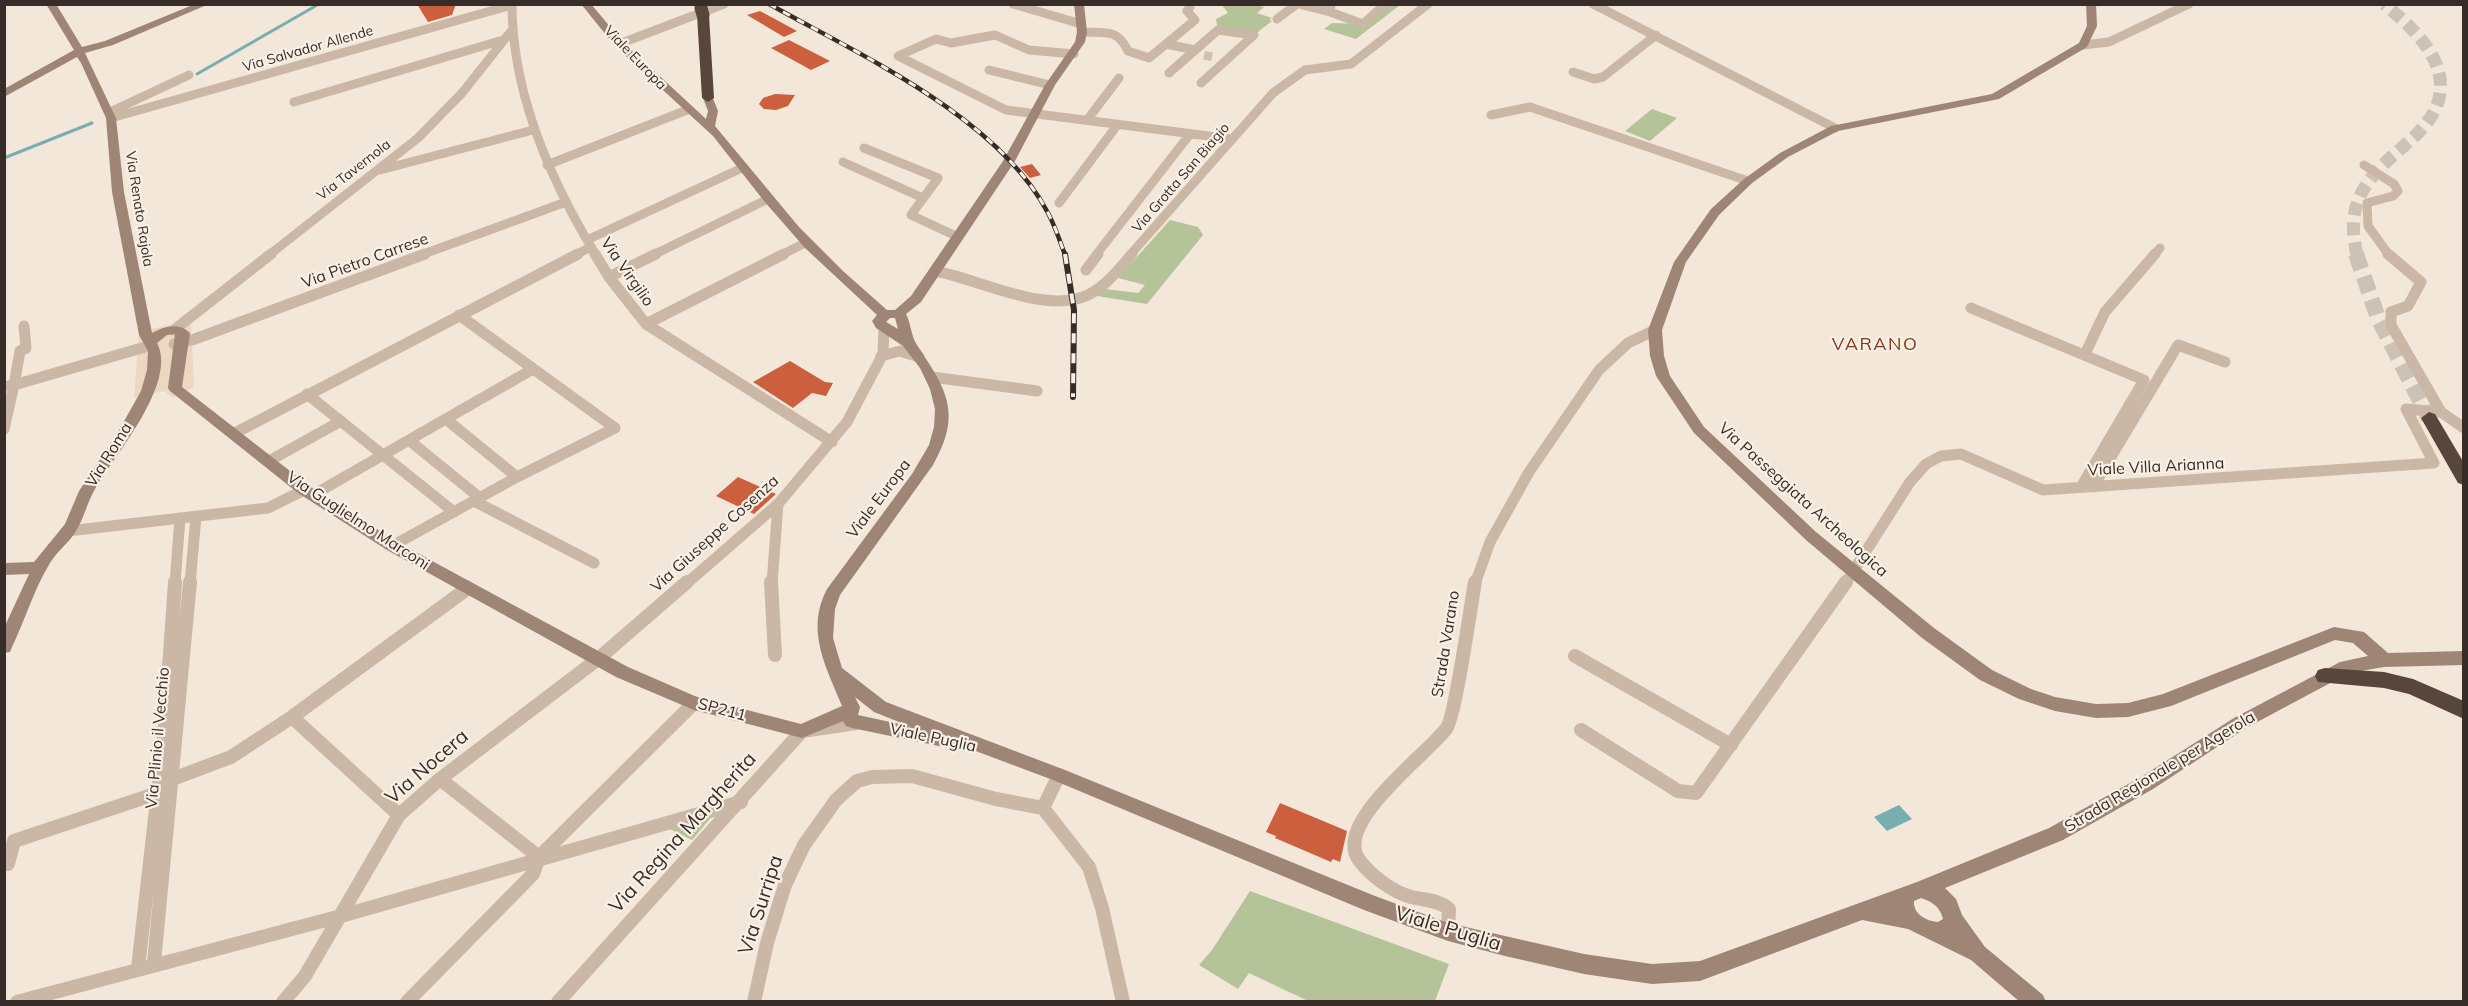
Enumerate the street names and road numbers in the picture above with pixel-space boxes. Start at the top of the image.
street label: Via Salvador Allende [241,22,375,76]
street label: Viale Europa [600,23,670,93]
street label: Via Grotta San Biagio [1129,120,1233,236]
street label: Via Tavernola [314,136,394,204]
street label: Via Renato Rajola [122,150,156,268]
street label: Via Pietro Carrese [299,229,431,293]
street label: Via Virgilio [596,234,658,310]
street label: Via Roma [82,419,136,491]
street label: Via Passeggiata Archeologica [1714,419,1892,581]
street label: Viale Villa Arianna [2087,454,2225,480]
street label: Viale Europa [843,456,915,542]
street label: Via Guglielmo Marconi [283,468,433,574]
street label: Via Giuseppe Cosenza [647,471,783,597]
street label: Strada Varano [1428,589,1464,699]
street label: Via Plinio il Vecchio [142,666,174,810]
street label: SP211 [696,694,748,726]
street label: Strada Regionale per Agerola [2061,707,2259,837]
street label: Viale Puglia [888,719,978,757]
street label: Via Nocera [381,724,473,810]
street label: Via Regina Margherita [604,748,762,918]
street label: Via Surripa [734,852,788,958]
street label: Viale Puglia [1392,902,1504,956]

